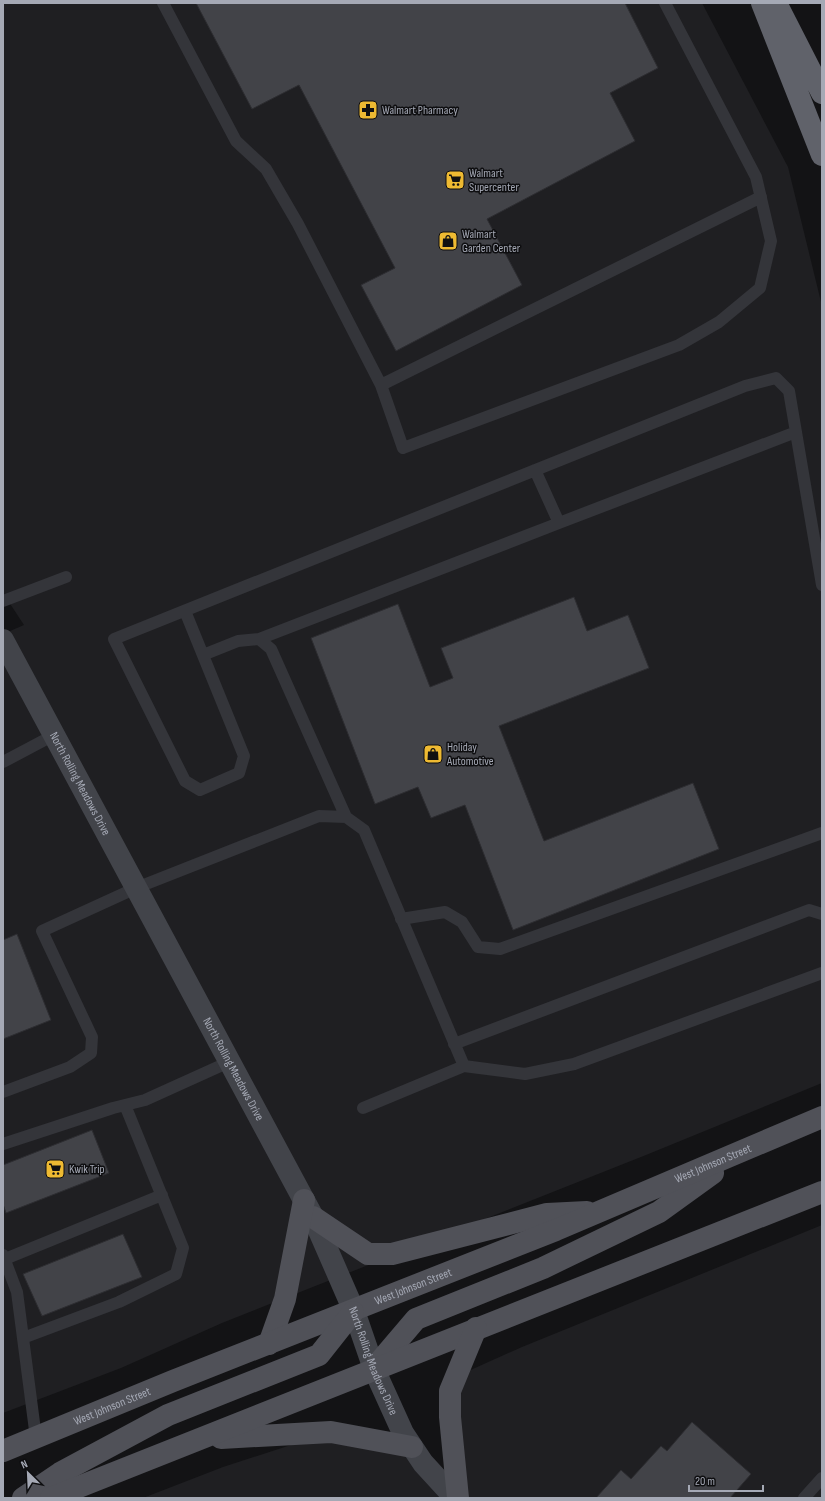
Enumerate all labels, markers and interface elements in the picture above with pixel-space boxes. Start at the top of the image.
pharmacy icon: Walmart Pharmacy [357,99,379,121]
place label: Walmart Pharmacy [382,103,458,118]
place label: Walmart Supercenter [469,166,519,195]
supermarket icon: Walmart Supercenter [444,169,466,191]
place label: Walmart Garden Center [462,227,521,256]
shop icon: Walmart Garden Center [437,230,459,252]
street label: North Rolling Meadows Drive [46,729,114,838]
place label: Holiday Automotive [446,740,494,769]
shop icon: Holiday Automotive [422,743,444,765]
street label: North Rolling Meadows Drive [200,1015,267,1123]
street label: West Johnson Street [672,1140,754,1186]
supermarket icon: Kwik Trip [44,1158,66,1180]
place label: Kwik Trip [69,1162,104,1177]
street label: West Johnson Street [372,1264,454,1308]
street label: North Rolling Meadows Drive [345,1304,401,1417]
street label: West Johnson Street [71,1383,153,1429]
north arrow [8,1453,48,1493]
text: N [19,1457,30,1471]
scale bar [689,1467,763,1493]
text: 20 m [695,1474,715,1489]

